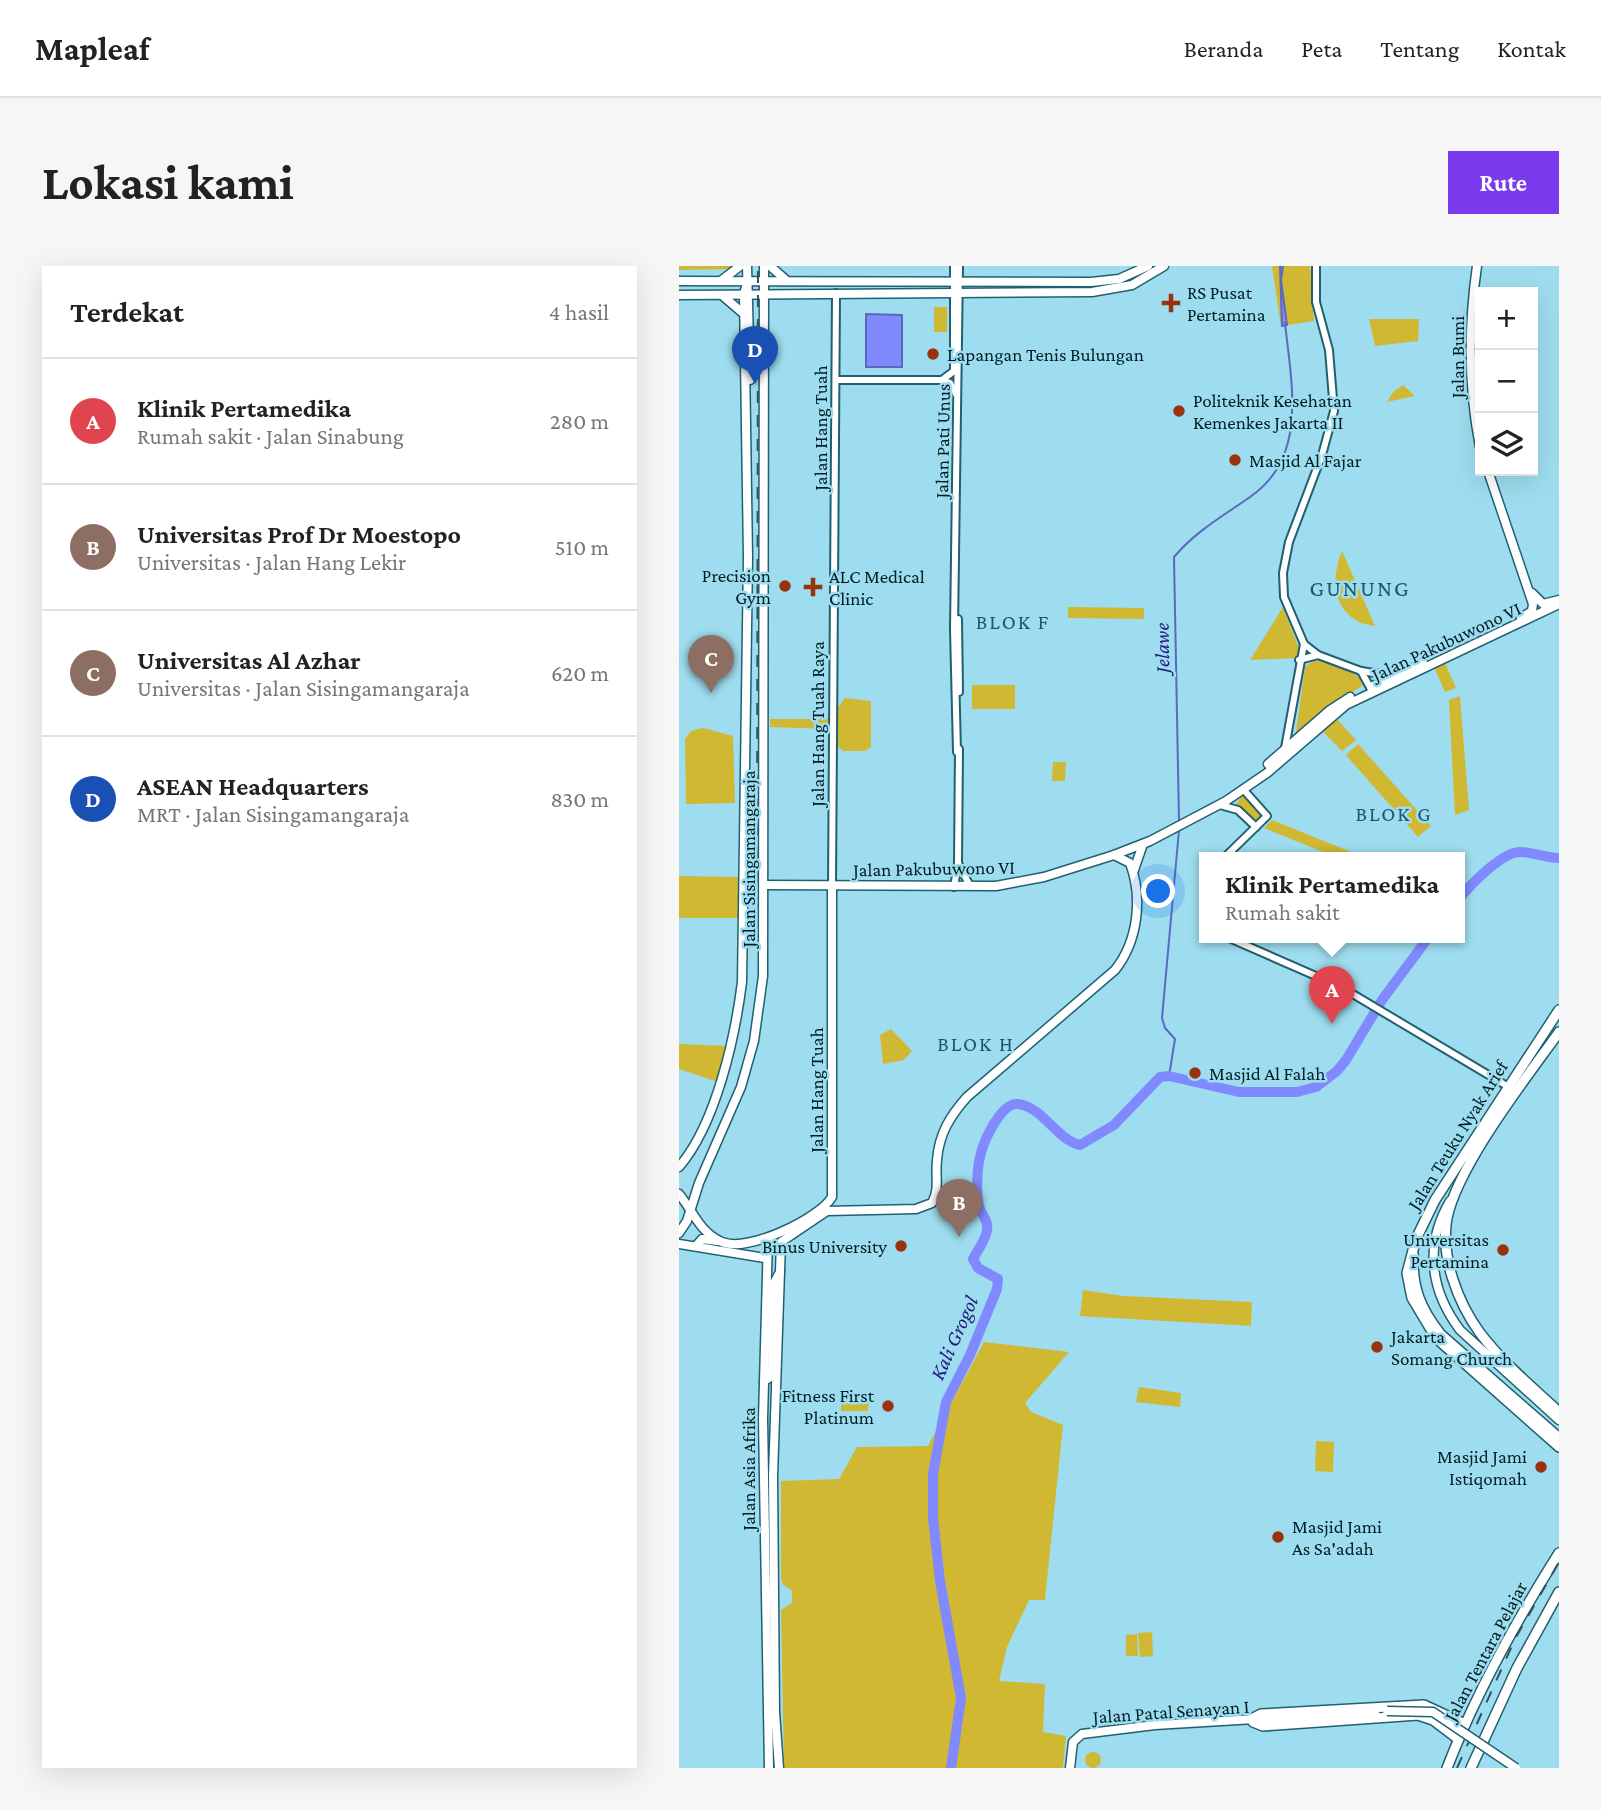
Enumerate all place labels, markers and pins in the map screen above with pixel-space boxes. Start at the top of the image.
place label: RS Pusat Pertamina [1187,282,1266,325]
marker: RS Pusat Pertamina [1161,293,1181,313]
pin: D [732,326,778,384]
place label: Lapangan Tenis Bulungan [947,344,1144,365]
marker: Lapangan Tenis Bulungan [925,346,941,362]
place label: Politeknik Kesehatan Kemenkes Jakarta II [1193,390,1352,433]
marker: Politeknik Kesehatan Kemenkes Jakarta II [1171,403,1187,419]
place label: Masjid Al Fajar [1249,450,1362,472]
marker: Masjid Al Fajar [1227,452,1243,468]
place label: Precision Gym [702,565,771,608]
place label: ALC Medical Clinic [829,566,925,609]
marker: ALC Medical Clinic [803,577,823,597]
marker: Precision Gym [777,578,793,594]
pin: C [688,635,734,693]
pin: A [1309,966,1355,1024]
place label: Masjid Al Falah [1209,1063,1325,1085]
marker: Masjid Al Falah [1187,1065,1203,1081]
pin: B [936,1179,982,1237]
place label: Universitas Pertamina [1403,1229,1489,1272]
place label: Binus University [762,1236,887,1257]
marker: Binus University [893,1238,909,1254]
marker: Universitas Pertamina [1495,1242,1511,1258]
place label: Jakarta Somang Church [1389,1326,1512,1369]
marker: Jakarta Somang Church [1369,1339,1385,1355]
place label: Fitness First Platinum [782,1385,875,1428]
marker: Fitness First Platinum [880,1398,896,1414]
place label: Masjid Jami Istiqomah [1437,1446,1527,1489]
marker: Masjid Jami Istiqomah [1533,1459,1549,1475]
place label: Masjid Jami As Sa'adah [1292,1516,1382,1559]
marker: Masjid Jami As Sa'adah [1270,1529,1286,1545]

